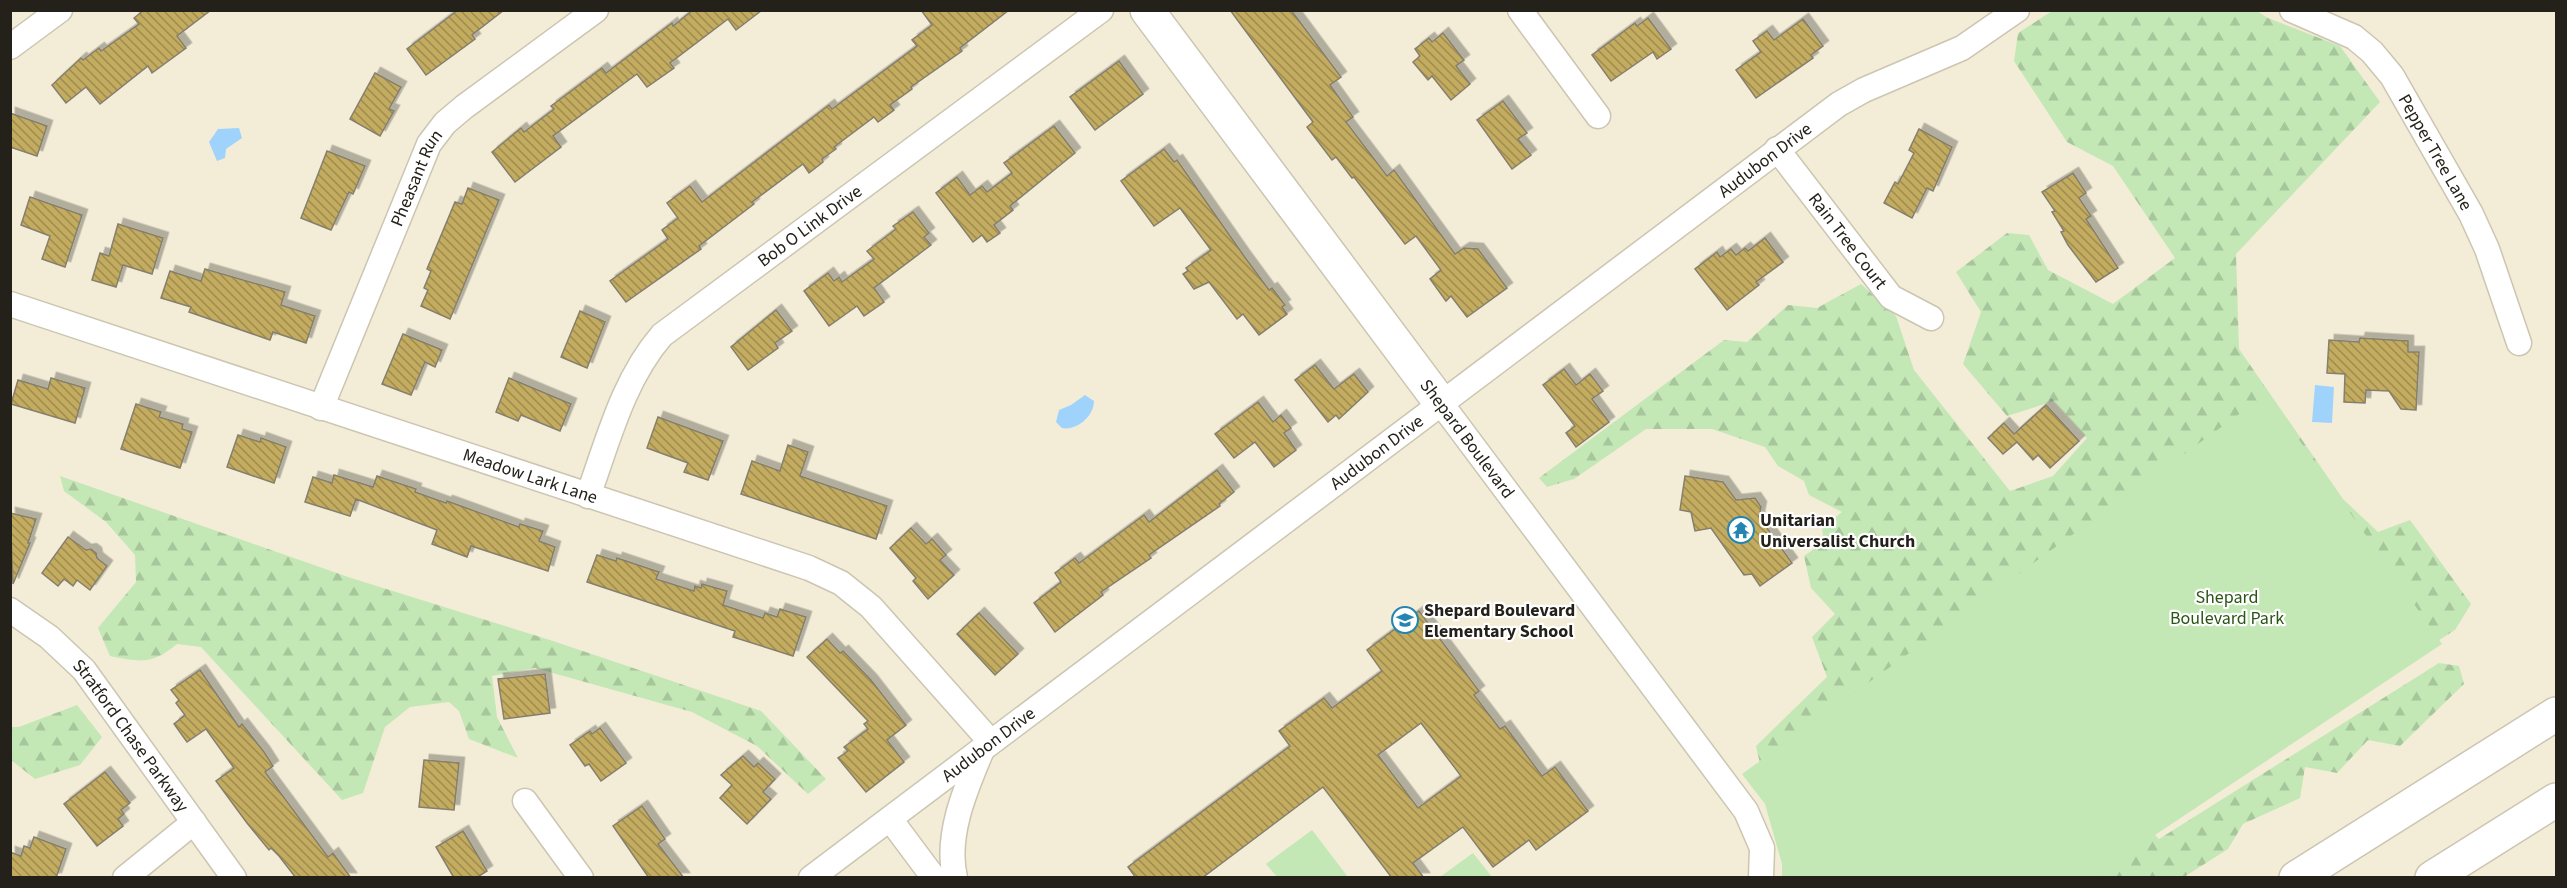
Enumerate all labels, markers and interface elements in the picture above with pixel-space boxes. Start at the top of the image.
street label: Pepper Tree Lane [2392,89,2479,215]
street label: Audubon Drive [1713,116,1817,203]
street label: Pheasant Run [384,124,448,230]
street label: Bob O Link Drive [752,179,867,273]
street label: Rain Tree Court [1803,187,1893,294]
street label: Shepard Boulevard [1414,374,1520,504]
street label: Audubon Drive [1325,409,1429,496]
street label: Meadow Lark Lane [460,442,601,510]
place label: Unitarian Universalist Church [1760,508,1915,554]
temple icon: Unitarian Universalist Church [1726,515,1756,545]
park label: Shepard Boulevard Park [2170,585,2284,631]
place label: Shepard Boulevard Elementary School [1424,598,1575,644]
school or university icon: Shepard Boulevard Elementary School [1390,605,1420,635]
street label: Stratford Chase Parkway [67,653,195,818]
street label: Audubon Drive [936,701,1040,788]

